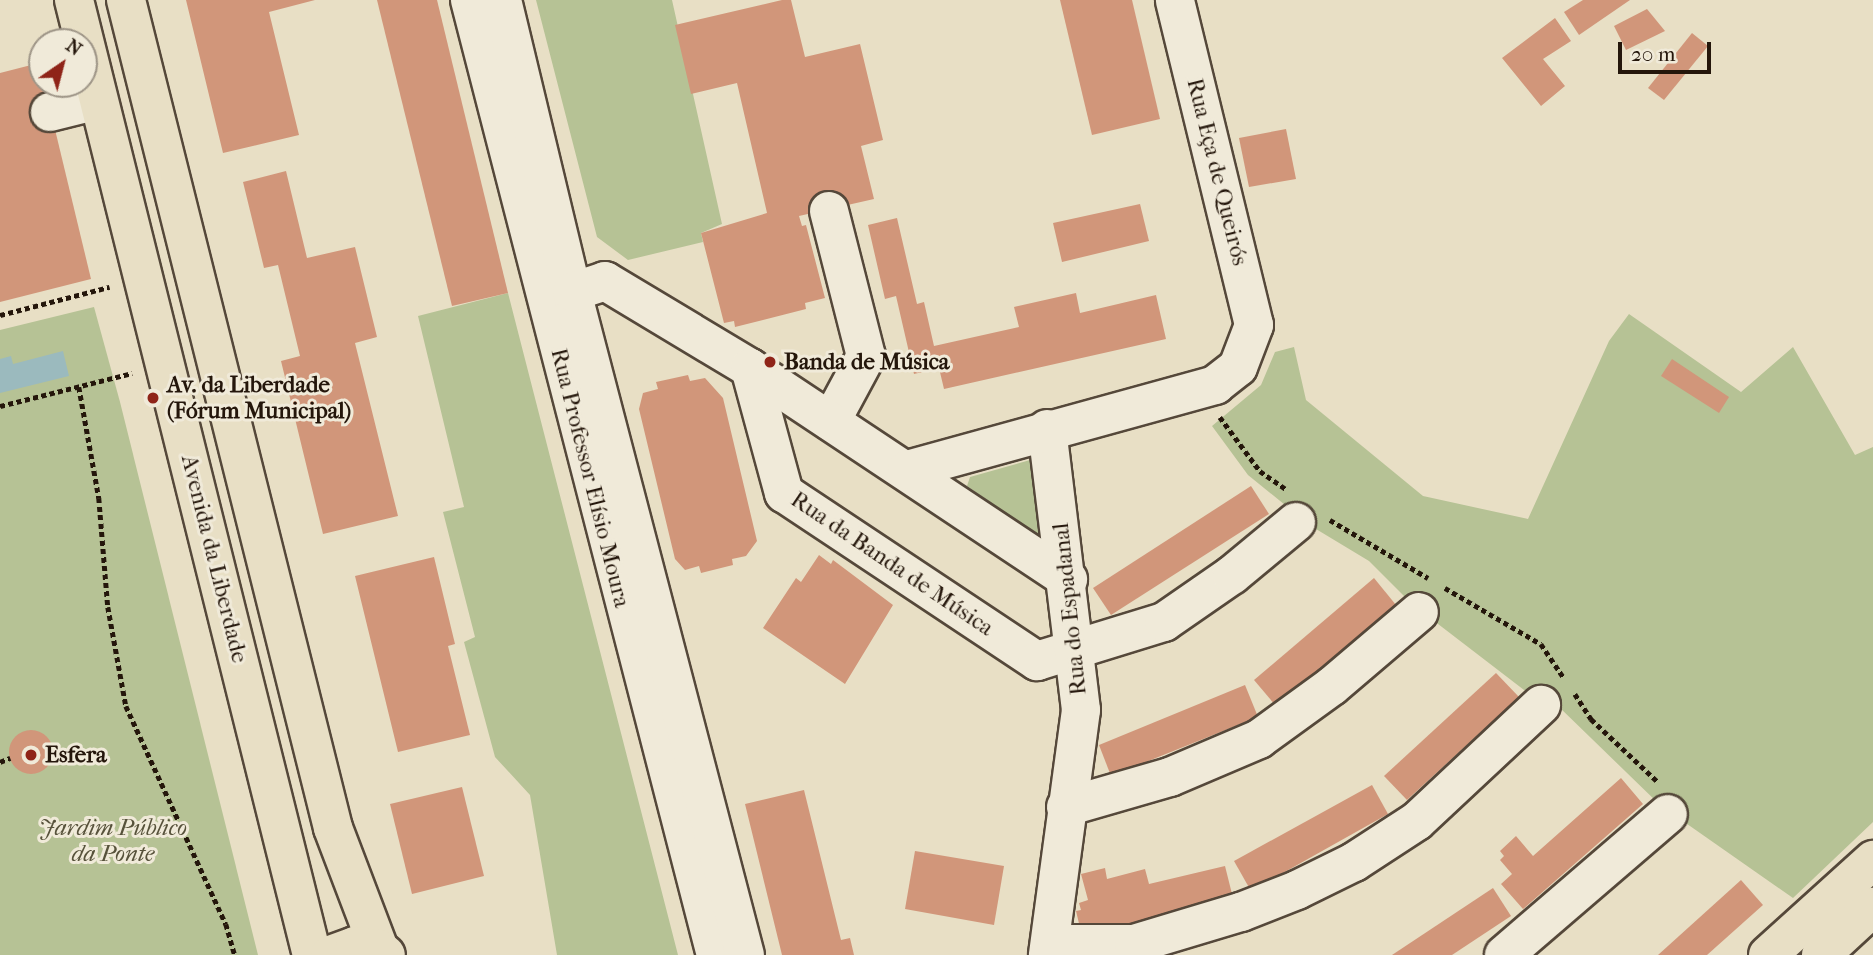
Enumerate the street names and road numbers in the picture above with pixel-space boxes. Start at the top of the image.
street label: Rua Eça de Queirós [1180,75,1254,269]
street label: Rua Professor Elísio Moura [544,345,636,611]
street label: Avenida da Liberdade [175,452,253,666]
street label: Rua da Banda de Música [785,486,999,642]
street label: Rua do Espadanal [1047,521,1093,697]

